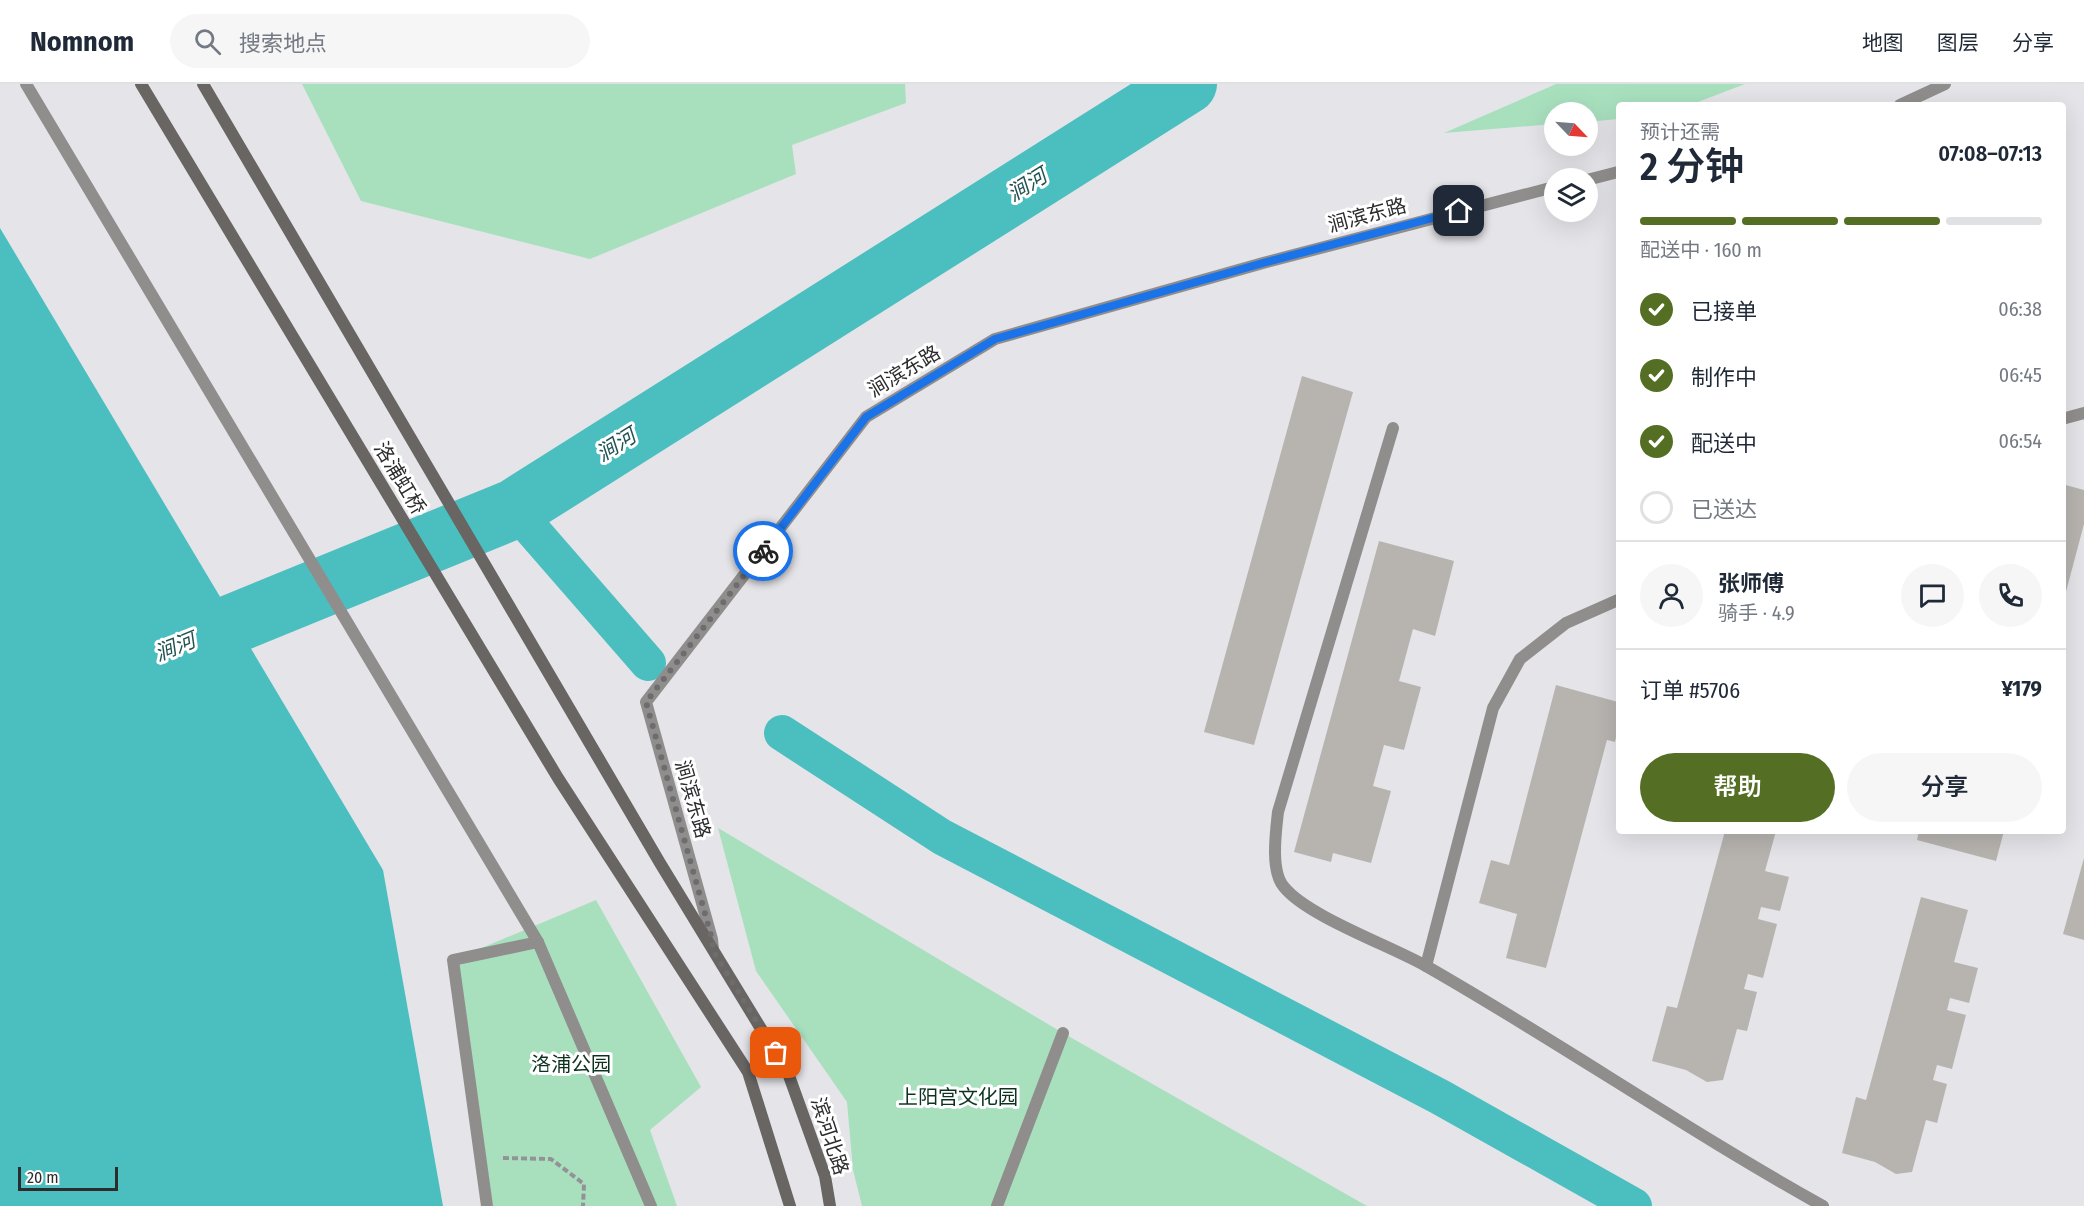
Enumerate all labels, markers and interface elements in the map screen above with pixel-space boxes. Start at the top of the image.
search box [170,14,590,68]
text: Nomnom [30,25,134,58]
icon: search [191,25,224,58]
text: 搜索地点 [239,30,327,57]
text: 地图 [1862,30,1904,56]
text: 图层 [1937,30,1979,56]
text: 分享 [2012,30,2054,56]
north arrow [1544,102,1598,156]
map controls [1544,102,1598,222]
text: 预计还需 [1640,120,1720,144]
text: 07:08–07:13 [1938,140,2042,167]
text: 2 分钟 [1640,144,1744,190]
water label: 涧河 [1002,161,1055,207]
button: layers [1544,168,1598,222]
pin [1433,185,1484,236]
street label: 涧滨东路 [1325,193,1409,237]
icon: home [1442,194,1475,227]
text: 配送中 · 160 m [1640,238,1762,262]
icon: check [1640,293,1673,326]
text: 06:38 [1998,297,2042,321]
text: 已接单 [1691,298,1757,325]
street label: 涧滨东路 [864,340,944,402]
icon: check [1640,359,1673,392]
text: 06:45 [1999,363,2042,387]
text: 制作中 [1691,364,1757,391]
water label: 涧河 [591,421,644,467]
icon: check [1640,425,1673,458]
text: 06:54 [1998,429,2042,453]
text: 配送中 [1691,430,1757,457]
street label: 洛浦虹桥 [369,438,431,518]
text: 已送达 [1691,496,1757,523]
courier [733,521,793,581]
icon: bike [747,535,780,568]
button: person [1640,564,1703,627]
button: chat [1901,564,1964,627]
button: phone [1979,564,2042,627]
text: 张师傅 [1718,570,1784,597]
text: 骑手 · 4.9 [1718,601,1795,625]
water label: 涧河 [151,626,203,667]
text: ¥179 [2001,675,2042,702]
text: 订单 #5706 [1640,677,1740,704]
button: 帮助 [1640,753,1835,822]
button: 分享 [1847,753,2042,822]
street label: 涧滨东路 [670,757,716,841]
pin [750,1027,801,1078]
icon: bag [759,1036,792,1069]
park label: 洛浦公园 [531,1052,611,1076]
park label: 上阳宫文化园 [898,1085,1018,1109]
street label: 滨河北路 [806,1094,854,1178]
scale bar [18,1164,118,1192]
text: 20 m [27,1168,58,1187]

